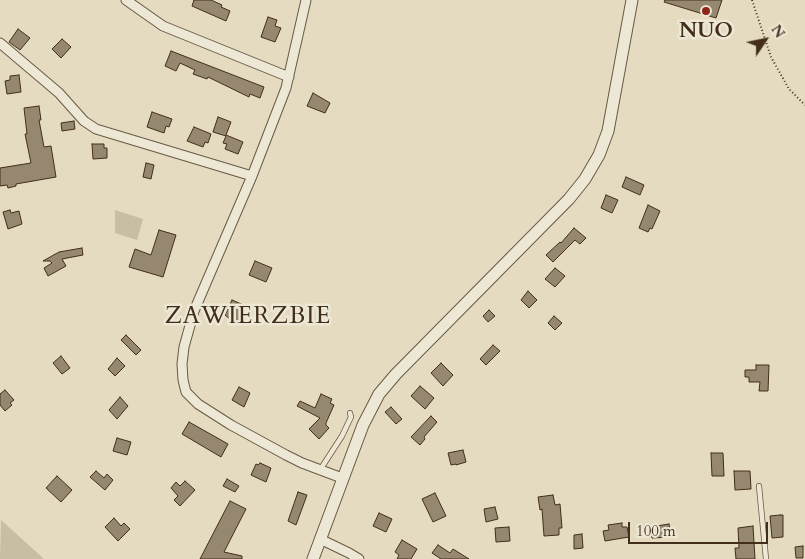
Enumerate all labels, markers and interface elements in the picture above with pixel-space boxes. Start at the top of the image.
marker: NUO [700,5,712,17]
north arrow [740,15,790,65]
place label: NUO [679,19,733,45]
text: N [767,21,789,42]
district label: ZAWIERZBIE [163,303,333,331]
scale bar [630,512,770,544]
text: 100 m [636,521,676,541]

